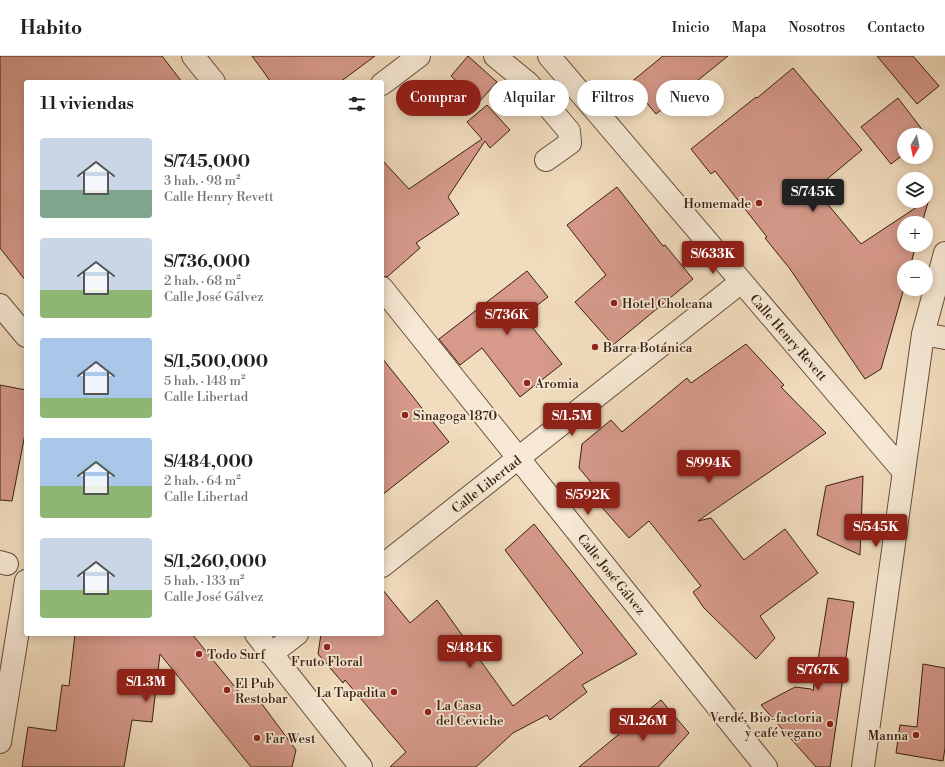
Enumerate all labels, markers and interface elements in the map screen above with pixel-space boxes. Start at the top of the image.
text: Habito [20,16,82,40]
text: Inicio [672,19,710,37]
text: Mapa [732,19,766,37]
text: Nosotros [788,19,845,37]
text: Contacto [867,19,925,37]
chip: Comprar [396,80,481,116]
chip: Alquilar [489,80,569,116]
chip: Filtros [577,80,648,116]
chip: Nuevo [656,80,724,116]
text: 11 viviendas [40,93,134,115]
icon: filters [346,93,368,115]
north arrow [897,128,933,164]
map controls [897,128,933,296]
text: S/745,000 [164,151,250,173]
icon: home [72,154,120,202]
button: layers [897,172,933,208]
text: 3 hab. · 98 m² [164,173,241,189]
pin: S/745K [780,179,846,213]
text: S/745K [791,184,835,200]
text: Calle Henry Revett [164,189,274,205]
place label: Homemade [683,196,751,212]
marker: Homemade [754,198,764,208]
button: + [897,216,933,252]
pin: S/633K [680,241,746,275]
text: S/633K [691,246,735,262]
text: S/736,000 [164,251,250,273]
icon: home [72,254,120,302]
button: − [897,260,933,296]
text: 2 hab. · 68 m² [164,273,241,289]
text: Calle José Gálvez [164,289,263,305]
street label: Calle Henry Revett [746,291,831,385]
place label: Hotel Cholcana [622,296,713,312]
marker: Hotel Cholcana [609,298,619,308]
pin: S/736K [474,302,540,336]
text: S/736K [485,307,529,323]
place label: Barra Botánica [602,340,693,356]
marker: Barra Botánica [590,342,600,352]
text: S/1,500,000 [164,351,268,373]
icon: home [72,354,120,402]
text: 5 hab. · 148 m² [164,373,245,389]
place label: Aromia [534,376,579,392]
marker: Aromia [522,378,532,388]
text: Calle Libertad [164,389,248,405]
pin: S/1.5M [539,403,605,437]
place label: Sinagoga 1870 [413,408,498,424]
text: S/1.5M [552,408,592,424]
marker: Sinagoga 1870 [400,410,410,420]
pin: S/994K [676,450,742,484]
text: S/484,000 [164,451,253,473]
street label: Calle Libertad [449,452,525,517]
icon: home [72,454,120,502]
text: S/994K [686,455,732,471]
text: 2 hab. · 64 m² [164,473,241,489]
pin: S/592K [555,482,621,516]
text: S/592K [566,487,610,503]
text: Calle Libertad [164,489,248,505]
pin: S/545K [843,514,909,548]
text: S/545K [853,519,899,535]
street label: Calle José Gálvez [574,531,649,618]
text: S/1,260,000 [164,551,267,573]
icon: home [72,554,120,602]
text: 5 hab. · 133 m² [164,573,245,589]
text: Calle José Gálvez [164,589,263,605]
pin: S/484K [437,635,503,669]
text: S/484K [447,640,493,656]
marker: Fruto Floral [322,642,332,652]
place label: Todo Surf [207,647,266,663]
marker: Todo Surf [194,649,204,659]
place label: Fruto Floral [291,654,363,670]
pin: S/767K [785,657,851,691]
text: S/767K [797,662,839,678]
pin: S/1.3M [113,669,179,703]
text: S/1.3M [126,674,166,690]
place label: El Pub Restobar [235,676,288,707]
marker: El Pub Restobar [222,685,232,695]
place label: La Tapadita [316,685,386,701]
marker: La Tapadita [389,687,399,697]
place label: La Casa del Ceviche [436,698,504,729]
marker: La Casa del Ceviche [423,707,433,717]
pin: S/1.26M [606,708,680,742]
place label: Verdé, Bio-factoria y café vegano [709,710,822,741]
text: S/1.26M [619,713,667,729]
marker: Verdé, Bio-factoria y café vegano [825,719,835,729]
place label: Manna [868,728,908,744]
marker: Manna [911,730,921,740]
place label: Far West [265,731,316,747]
marker: Far West [252,733,262,743]

